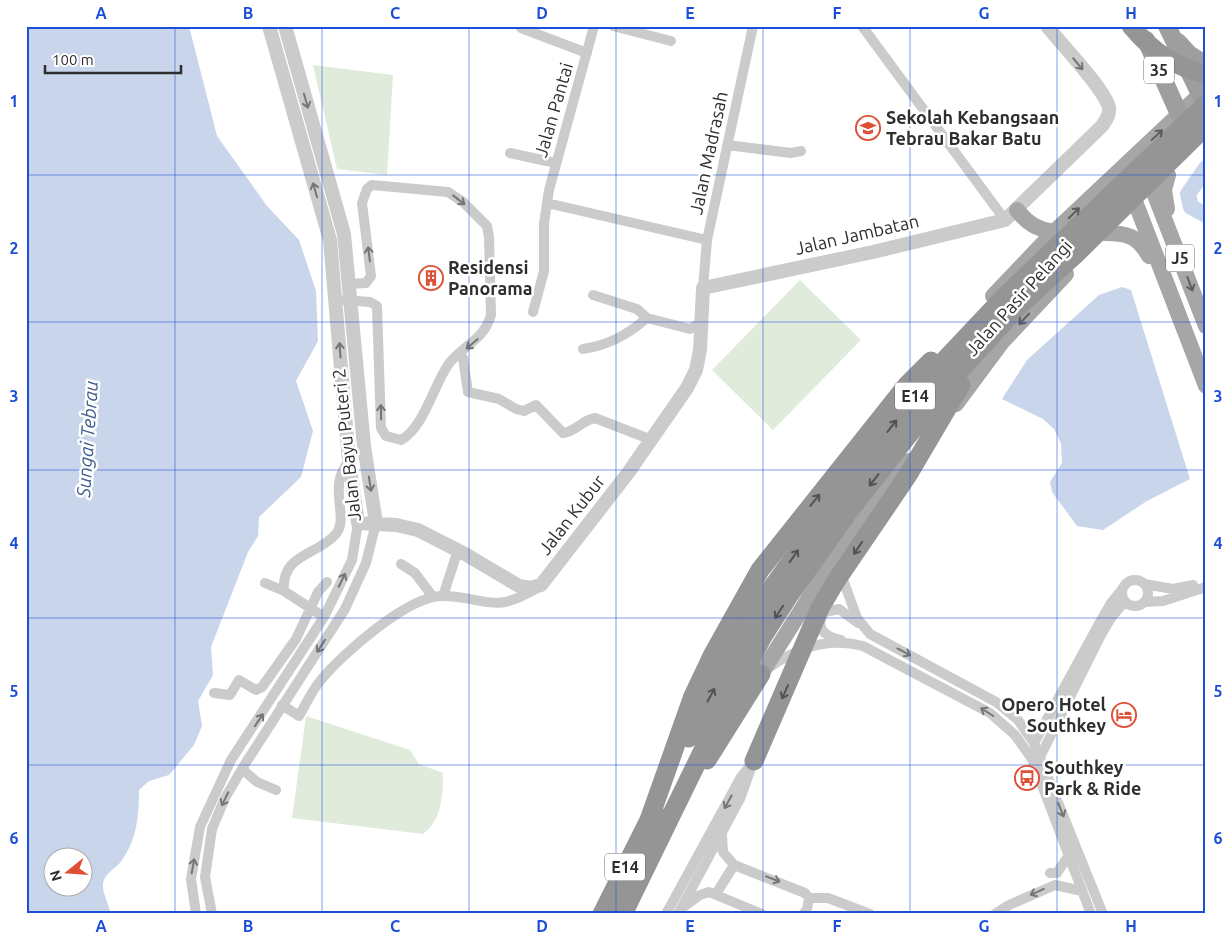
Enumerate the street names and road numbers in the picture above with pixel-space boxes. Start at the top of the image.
road number: 35 [1144,56,1174,84]
street label: Jalan Pantai [530,60,576,159]
street label: Jalan Madrasah [685,89,731,216]
street label: Jalan Jambatan [793,210,921,258]
street label: Jalan Pasir Pelangi [961,235,1075,359]
road number: J5 [1166,244,1194,272]
street label: Jalan Bayu Puteri 2 [328,368,364,523]
road number: E14 [895,382,935,410]
street label: Jalan Kubur [534,471,609,558]
road number: E14 [605,854,645,880]

